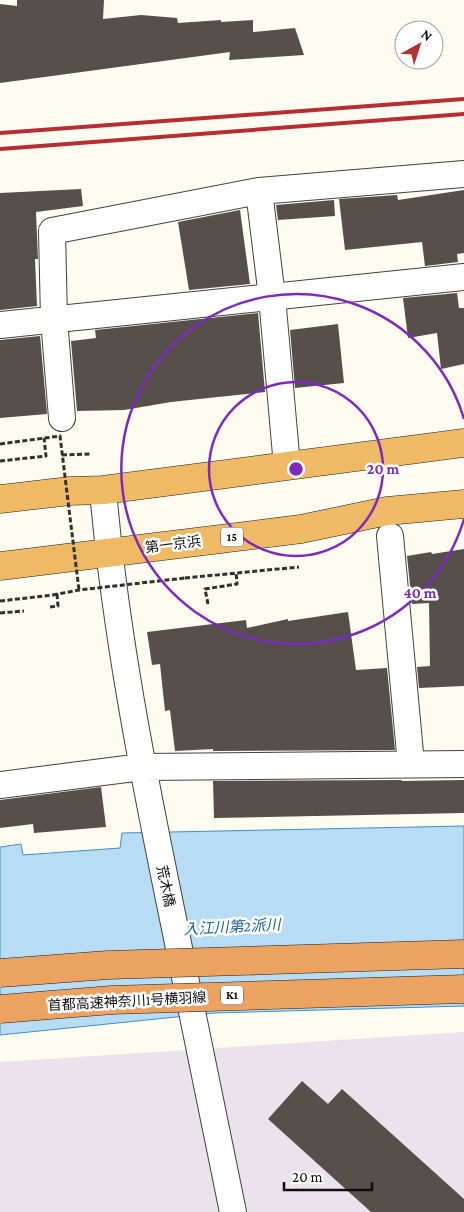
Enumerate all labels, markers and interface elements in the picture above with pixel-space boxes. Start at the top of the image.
north arrow [394,20,444,70]
text: N [418,26,436,44]
centre of rings [287,460,305,478]
text: 20 m [367,461,399,477]
road number: 15 [221,528,243,546]
street label: 第一京浜 [144,533,202,555]
text: 40 m [404,585,437,601]
street label: 荒木橋 [154,864,178,908]
water label: 入江川第2派川 [183,916,283,938]
road number: K1 [221,986,243,1004]
street label: 首都高速神奈川1号横羽線 [47,989,207,1013]
scale bar [284,1160,372,1192]
text: 20 m [292,1169,323,1185]

